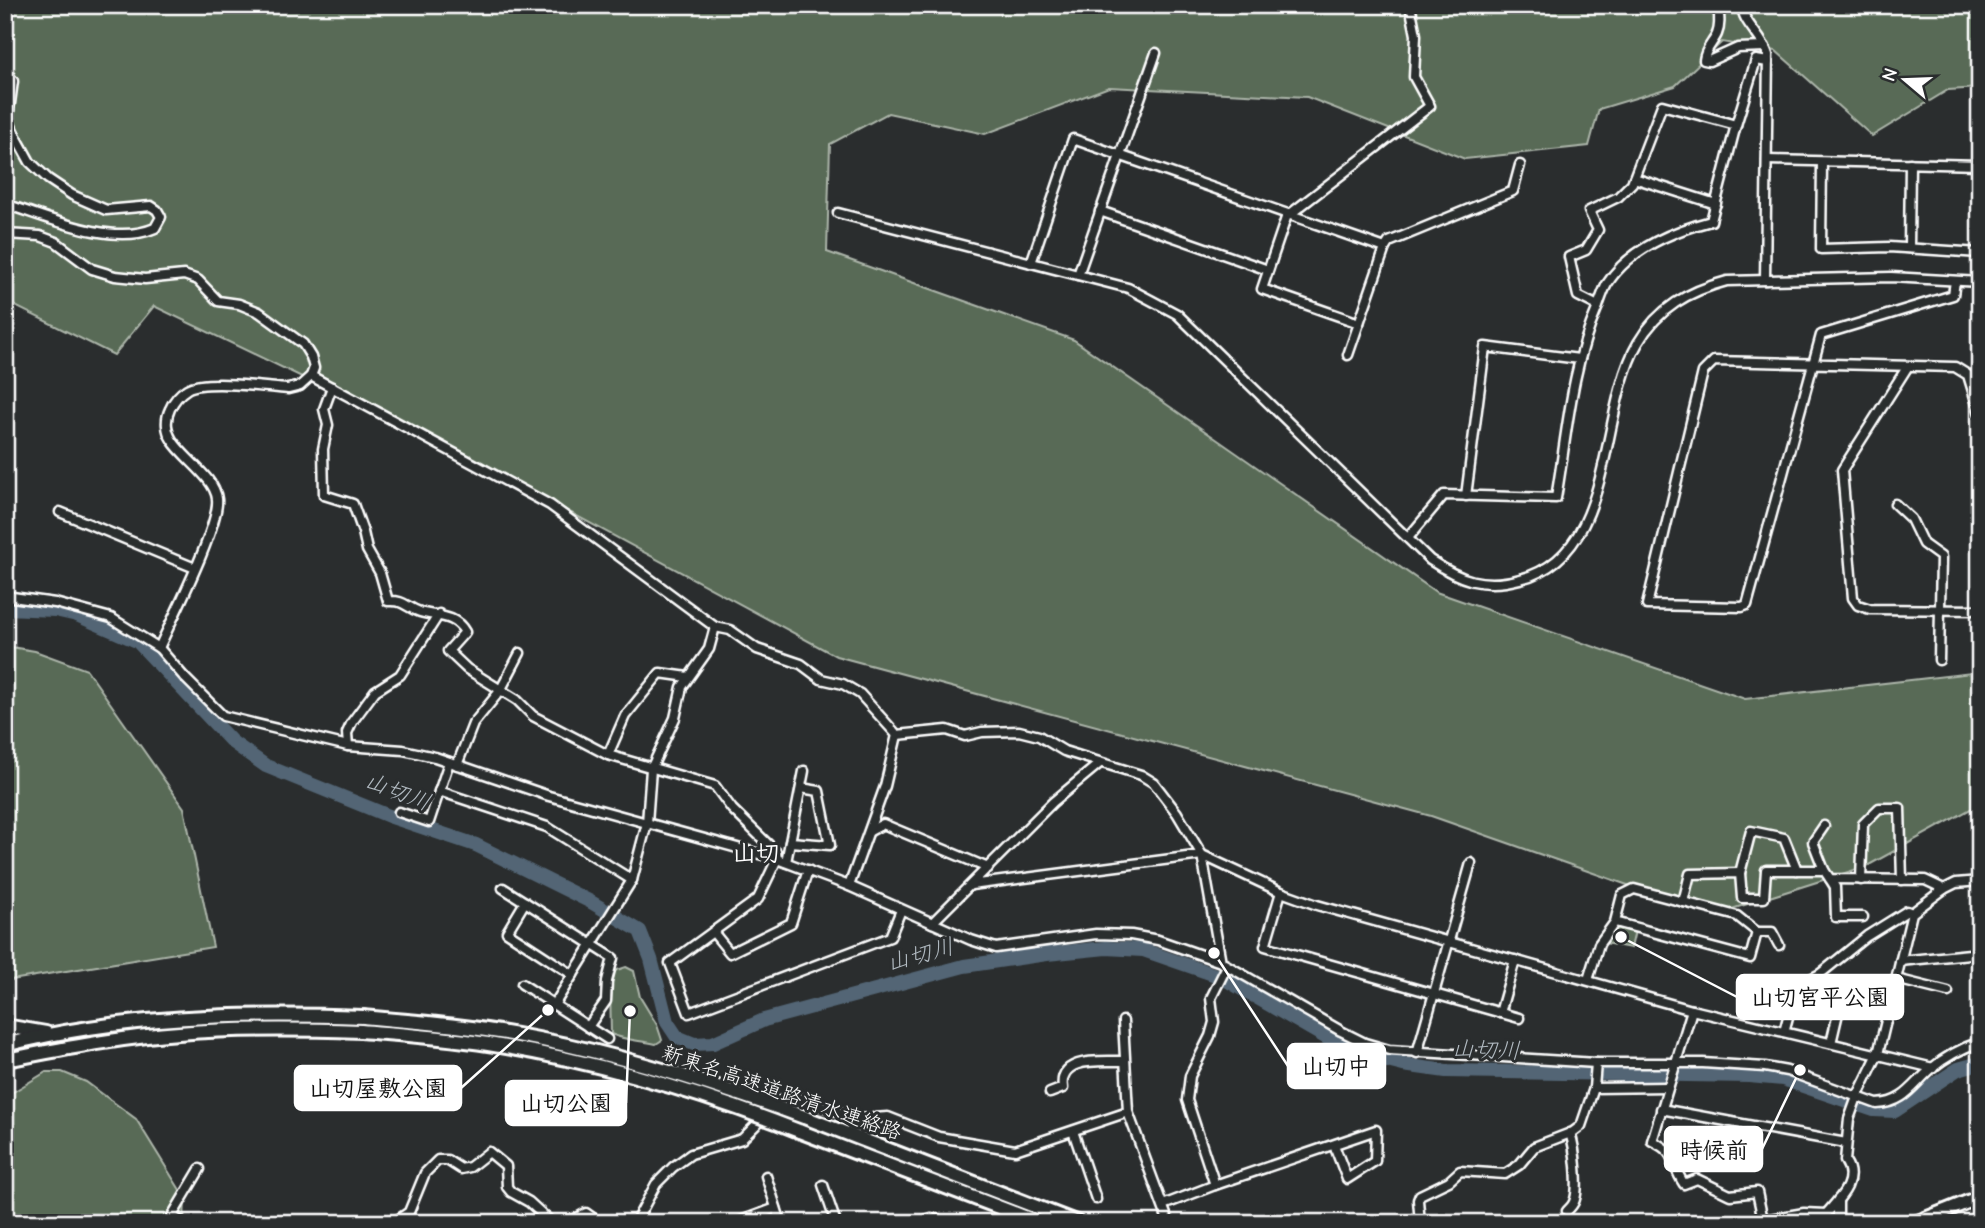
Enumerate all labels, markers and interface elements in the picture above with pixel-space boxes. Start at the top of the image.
north arrow [1870,46,1940,116]
text: N [1877,65,1902,84]
water label: 山切川 [361,766,435,816]
district label: 山切 [732,839,780,867]
water label: 山切川 [883,933,957,976]
callout: 山切宮平公園 [1737,975,1903,1019]
text: 山切宮平公園 [1751,984,1889,1011]
water label: 山切川 [1451,1035,1521,1064]
street label: 新東名高速道路清水連絡路 [659,1040,905,1144]
callout: 山切中 [1288,1044,1385,1088]
text: 山切中 [1302,1053,1371,1080]
callout: 山切屋敷公園 [295,1066,461,1110]
text: 山切屋敷公園 [309,1075,447,1102]
callout: 山切公園 [506,1081,626,1125]
text: 山切公園 [520,1090,612,1117]
callout: 時候前 [1665,1127,1762,1171]
text: 時候前 [1680,1137,1749,1164]

